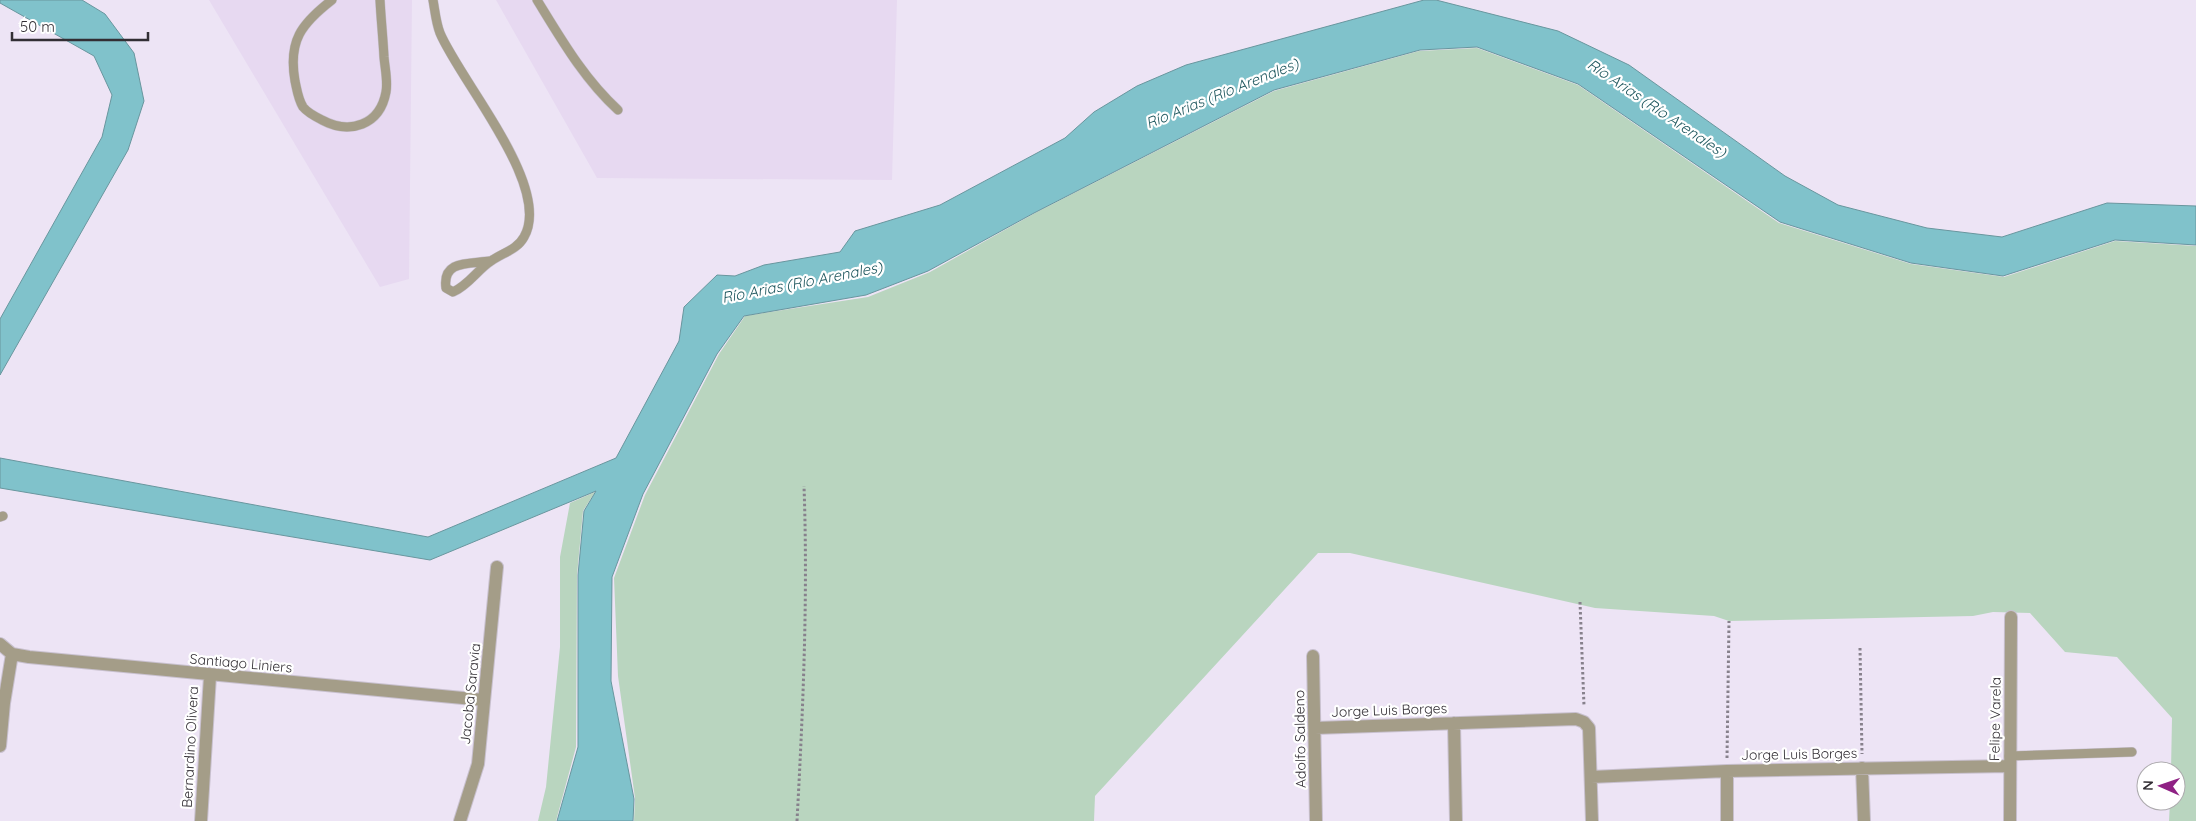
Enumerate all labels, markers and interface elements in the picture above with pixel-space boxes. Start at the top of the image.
scale bar [12,10,149,42]
text: 50 m [20,17,55,36]
water label: Río Arias (Río Arenales) [1143,53,1302,132]
water label: Río Arias (Río Arenales) [1584,55,1731,162]
water label: Río Arias (Río Arenales) [720,257,885,307]
street label: Jacoba Saravia [456,642,484,746]
street label: Santiago Liniers [189,650,293,676]
street label: Felipe Varela [1985,677,2005,761]
street label: Bernardino Olivera [178,686,202,808]
street label: Adolfo Saldeno [1290,690,1310,788]
street label: Jorge Luis Borges [1331,699,1447,721]
street label: Jorge Luis Borges [1741,744,1857,764]
north arrow [2136,761,2186,811]
text: N [2139,780,2157,791]

